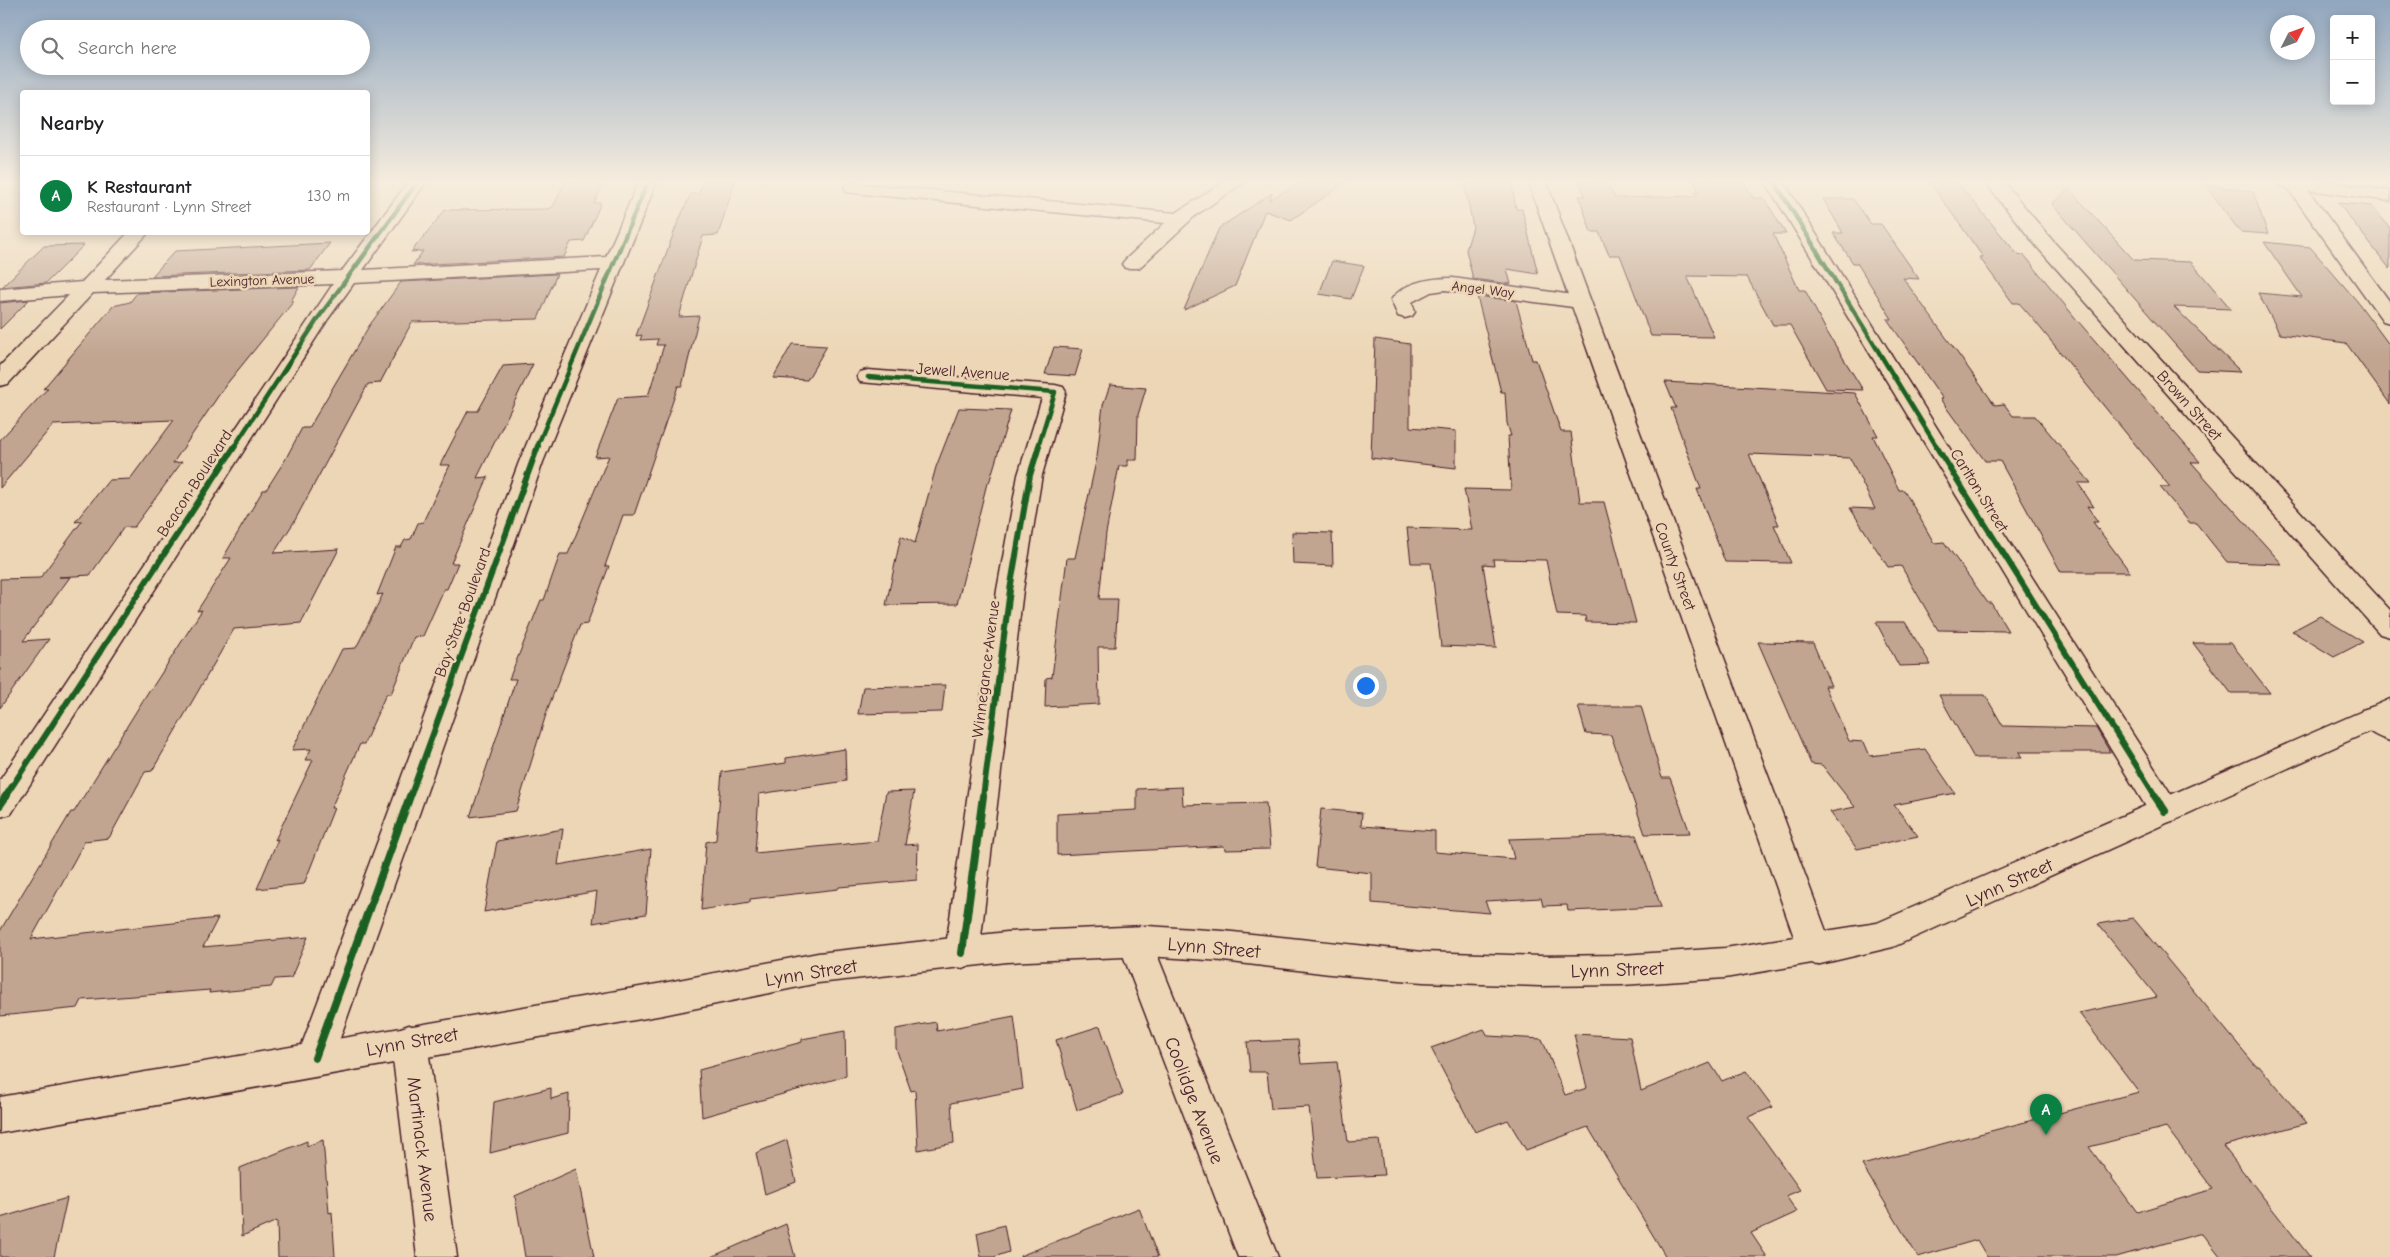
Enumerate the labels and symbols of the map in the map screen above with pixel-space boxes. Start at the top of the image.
north arrow [2270,15,2315,60]
street label: Lexington Avenue [209,270,315,291]
street label: Angel Way [1451,277,1516,302]
street label: Jewell Avenue [916,360,1010,384]
street label: Brown Street [2153,367,2226,445]
street label: Beacon Boulevard [154,427,236,540]
street label: Carlton Street [1946,446,2012,536]
street label: County Street [1651,520,1699,613]
street label: Bay State Boulevard [431,545,495,680]
street label: Winnegance Avenue [969,599,1003,739]
your location [1353,673,1379,699]
street label: Lynn Street [1962,854,2057,912]
street label: Lynn Street [1167,933,1262,963]
street label: Lynn Street [764,955,859,991]
street label: Lynn Street [1570,957,1664,983]
street label: Lynn Street [365,1023,460,1061]
street label: Coolidge Avenue [1160,1034,1228,1167]
street label: Martinack Avenue [402,1075,442,1223]
pin: A [2030,1094,2062,1135]

